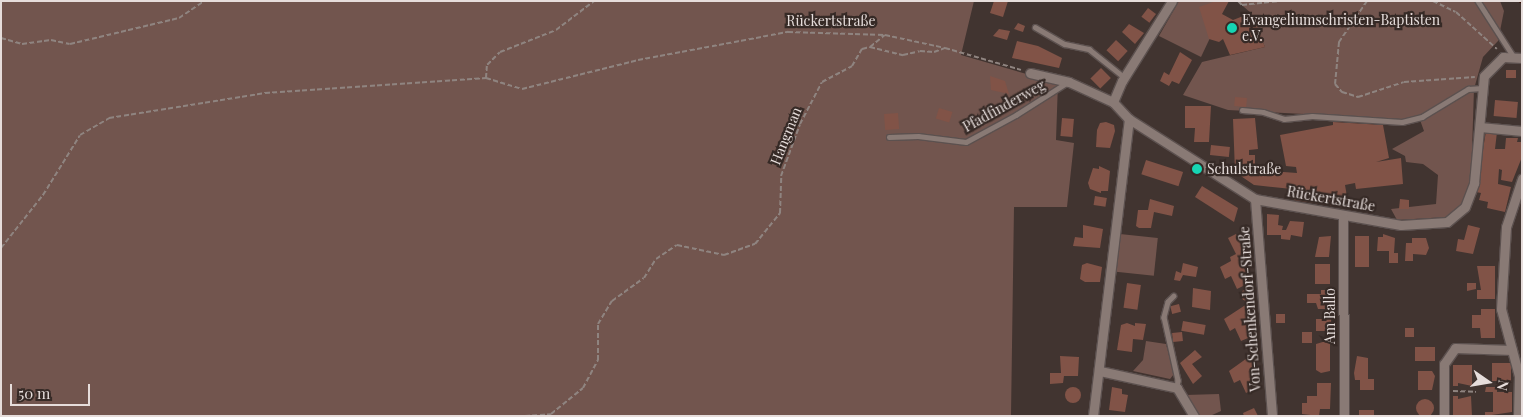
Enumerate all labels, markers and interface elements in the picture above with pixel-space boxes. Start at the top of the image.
place label: Evangeliumschristen-Baptisten e.V. [1242,12,1440,44]
street label: Rückertstraße [786,13,876,29]
marker: Evangeliumschristen-Baptisten e.V. [1226,22,1238,34]
street label: Pfadfinderweg [960,77,1048,135]
street label: Hangman [767,105,805,167]
place label: Schulstraße [1207,161,1281,177]
marker: Schulstraße [1191,163,1203,175]
street label: Rückertstraße [1286,183,1376,215]
street label: Von-Schenkendorf-Straße [1236,226,1264,392]
street label: Am Ballo [1322,288,1338,344]
north arrow [1463,357,1513,407]
scale bar [12,374,92,406]
text: N [1493,378,1513,393]
text: 50 m [18,383,50,403]

